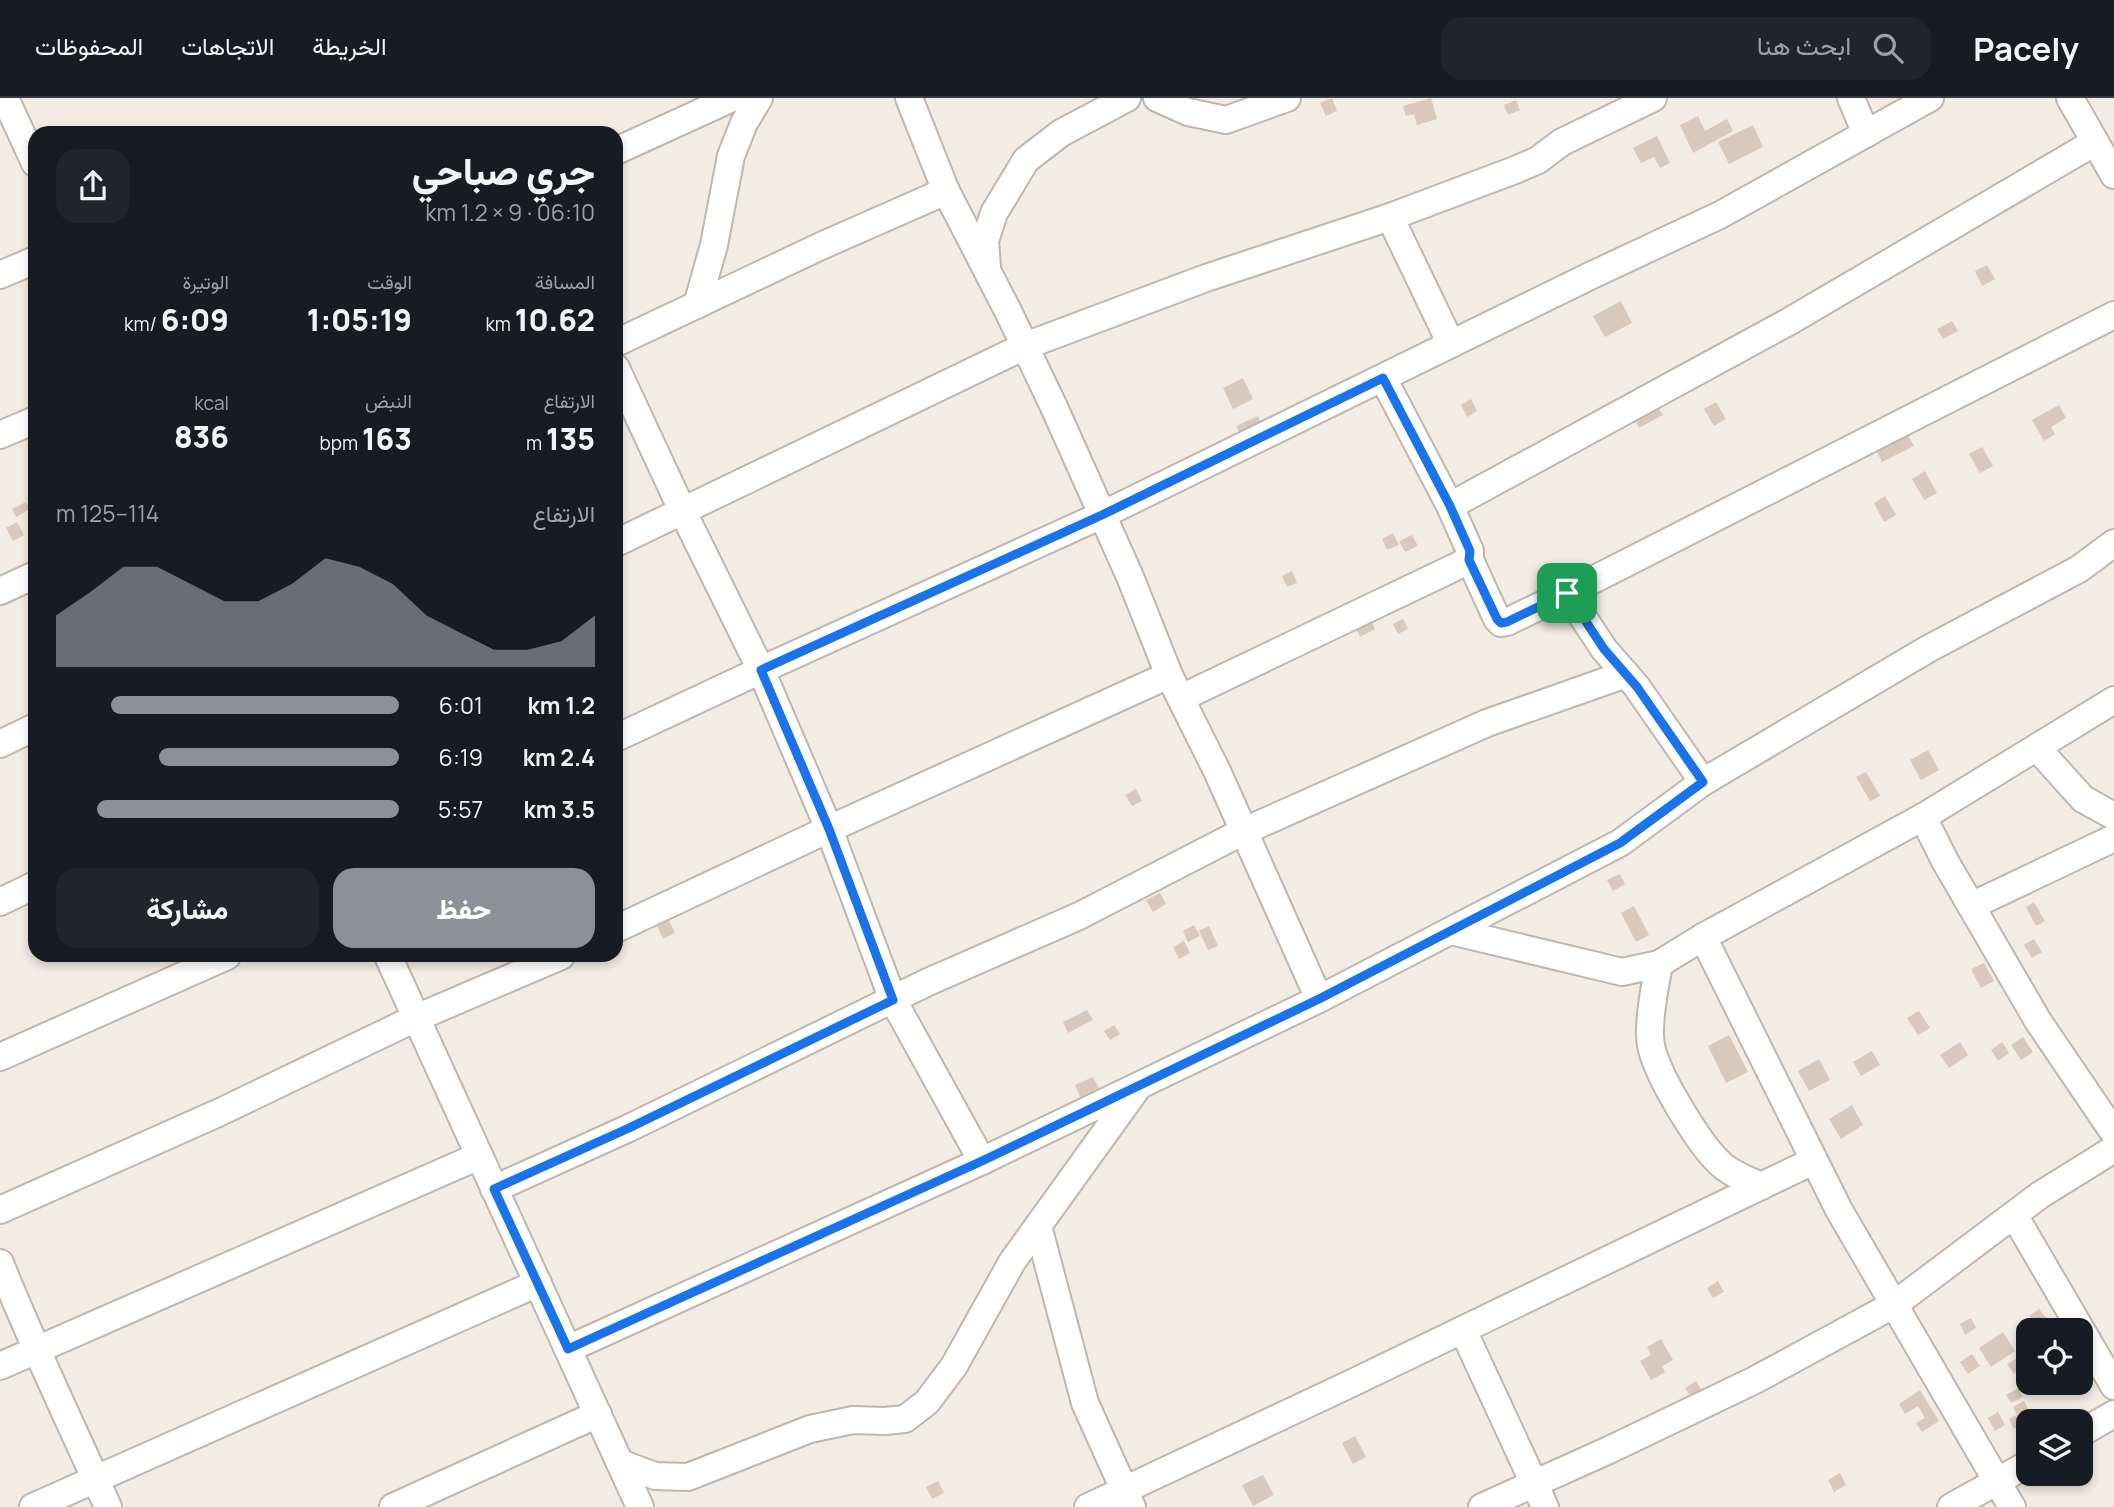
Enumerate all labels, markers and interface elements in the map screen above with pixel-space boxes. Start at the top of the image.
search box [1441,17,1931,80]
text: Pacely [1973,26,2079,71]
text: ابحث هنا [1757,27,1851,63]
text: المحفوظات [35,29,143,62]
text: الاتجاهات [181,29,274,62]
text: الخريطة [312,29,387,62]
icon: search [1869,29,1907,67]
text: جري صباحي [412,144,595,196]
button: share [56,149,130,223]
text: 06:10 · 9 × 1.2 km [425,196,595,228]
text: الوتيرة [183,269,229,295]
text: الوقت [367,269,412,295]
text: المسافة [535,269,595,295]
text: 6:09 [161,299,229,340]
text: 1:05:19 [307,299,412,340]
text: 10.62 [515,299,595,340]
text: /km [124,311,161,337]
text: km [485,311,515,337]
text: النبض [365,388,412,414]
text: الارتفاع [543,388,595,414]
text: kcal [194,390,229,416]
text: 836 [174,416,229,457]
text: 163 [362,418,412,459]
text: 135 [546,418,595,459]
text: bpm [320,430,362,456]
text: m [526,430,546,456]
text: 114–125 m [56,497,159,529]
text: الارتفاع [533,497,595,529]
pin [1537,563,1597,623]
icon: arrive [1548,574,1586,612]
text: 6:01 [439,689,483,721]
text: 1.2 km [527,689,595,721]
text: 6:19 [439,741,483,773]
text: 2.4 km [523,741,595,773]
text: 5:57 [438,793,483,825]
text: 3.5 km [523,793,595,825]
button: مشاركة [56,868,319,948]
button: حفظ [333,868,595,948]
map controls [2016,1318,2093,1486]
button: locate [2016,1318,2093,1395]
button: layers [2016,1409,2093,1486]

